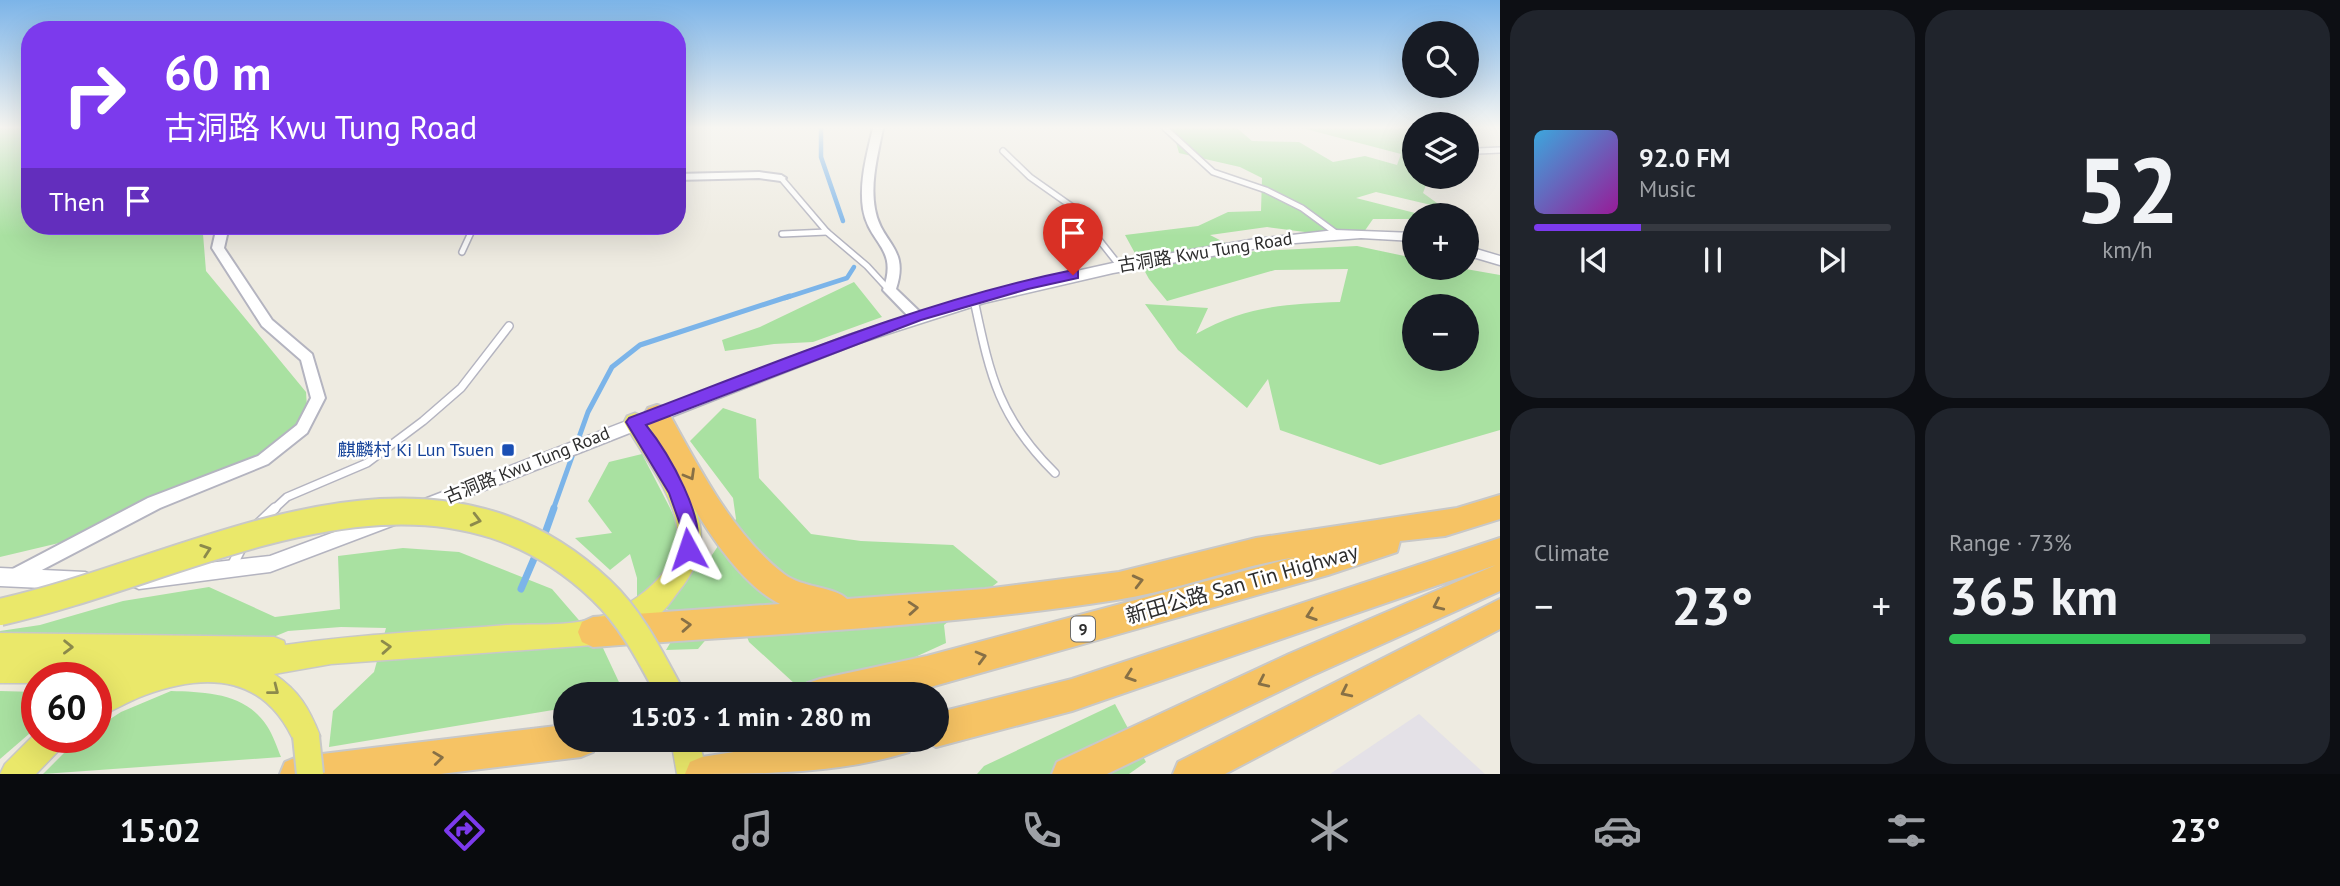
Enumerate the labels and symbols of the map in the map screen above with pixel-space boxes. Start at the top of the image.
pin [1043,203,1103,275]
street label: 古洞路 Kwu Tung Road [1116,226,1294,277]
street label: 古洞路 Kwu Tung Road [441,421,613,508]
place label: 麒麟村 Ki Lun Tsuen [337,438,494,461]
marker: 麒麟村 Ki Lun Tsuen [500,442,516,458]
one-way arrow [682,467,695,480]
one-way arrow [470,512,482,526]
position arrow [651,512,725,586]
street label: 新田公路 San Tin Highway [1123,537,1361,630]
one-way arrow [200,544,212,558]
one-way arrow [1132,575,1144,589]
one-way arrow [1433,597,1445,611]
one-way arrow [907,601,918,616]
one-way arrow [1305,607,1318,621]
road number: 9 [1071,616,1095,642]
one-way arrow [681,618,692,633]
one-way arrow [63,639,74,655]
one-way arrow [381,640,392,655]
one-way arrow [975,651,987,665]
speed limit sign: 60 [21,662,112,753]
one-way arrow [1124,668,1136,682]
one-way arrow [1258,674,1270,688]
one-way arrow [266,681,279,694]
one-way arrow [1341,684,1353,698]
one-way arrow [432,750,444,765]

